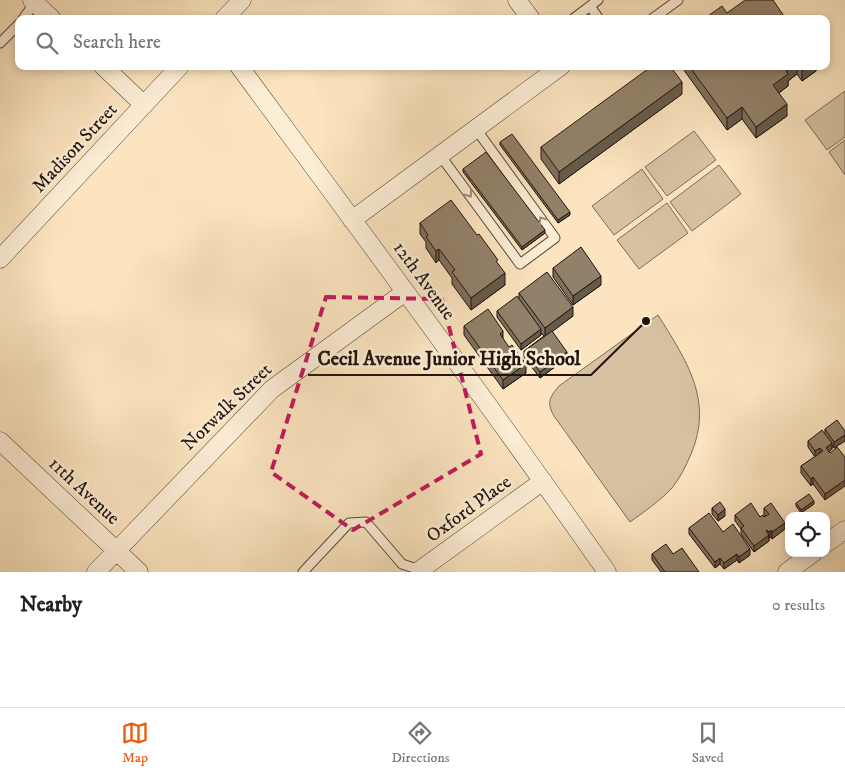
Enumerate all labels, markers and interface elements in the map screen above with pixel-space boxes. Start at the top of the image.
search box [15,15,830,70]
icon: search [33,29,61,57]
text: Search here [73,31,161,54]
street label: Madison Street [28,98,122,198]
one-way arrow [463,188,472,198]
one-way arrow [539,216,548,226]
street label: 12th Avenue [388,237,460,325]
callout: Cecil Avenue Junior High School [308,340,591,375]
text: Cecil Avenue Junior High School [317,347,582,372]
street label: Norwalk Street [177,358,277,456]
street label: 11th Avenue [44,452,124,530]
street label: Oxford Place [422,470,516,547]
map controls [785,512,830,557]
button: locate [785,512,830,557]
text: Nearby [20,592,82,618]
text: 0 results [772,595,825,615]
tab: Map [121,719,149,767]
tab: Directions [391,719,449,767]
tab: Saved [692,719,724,767]

